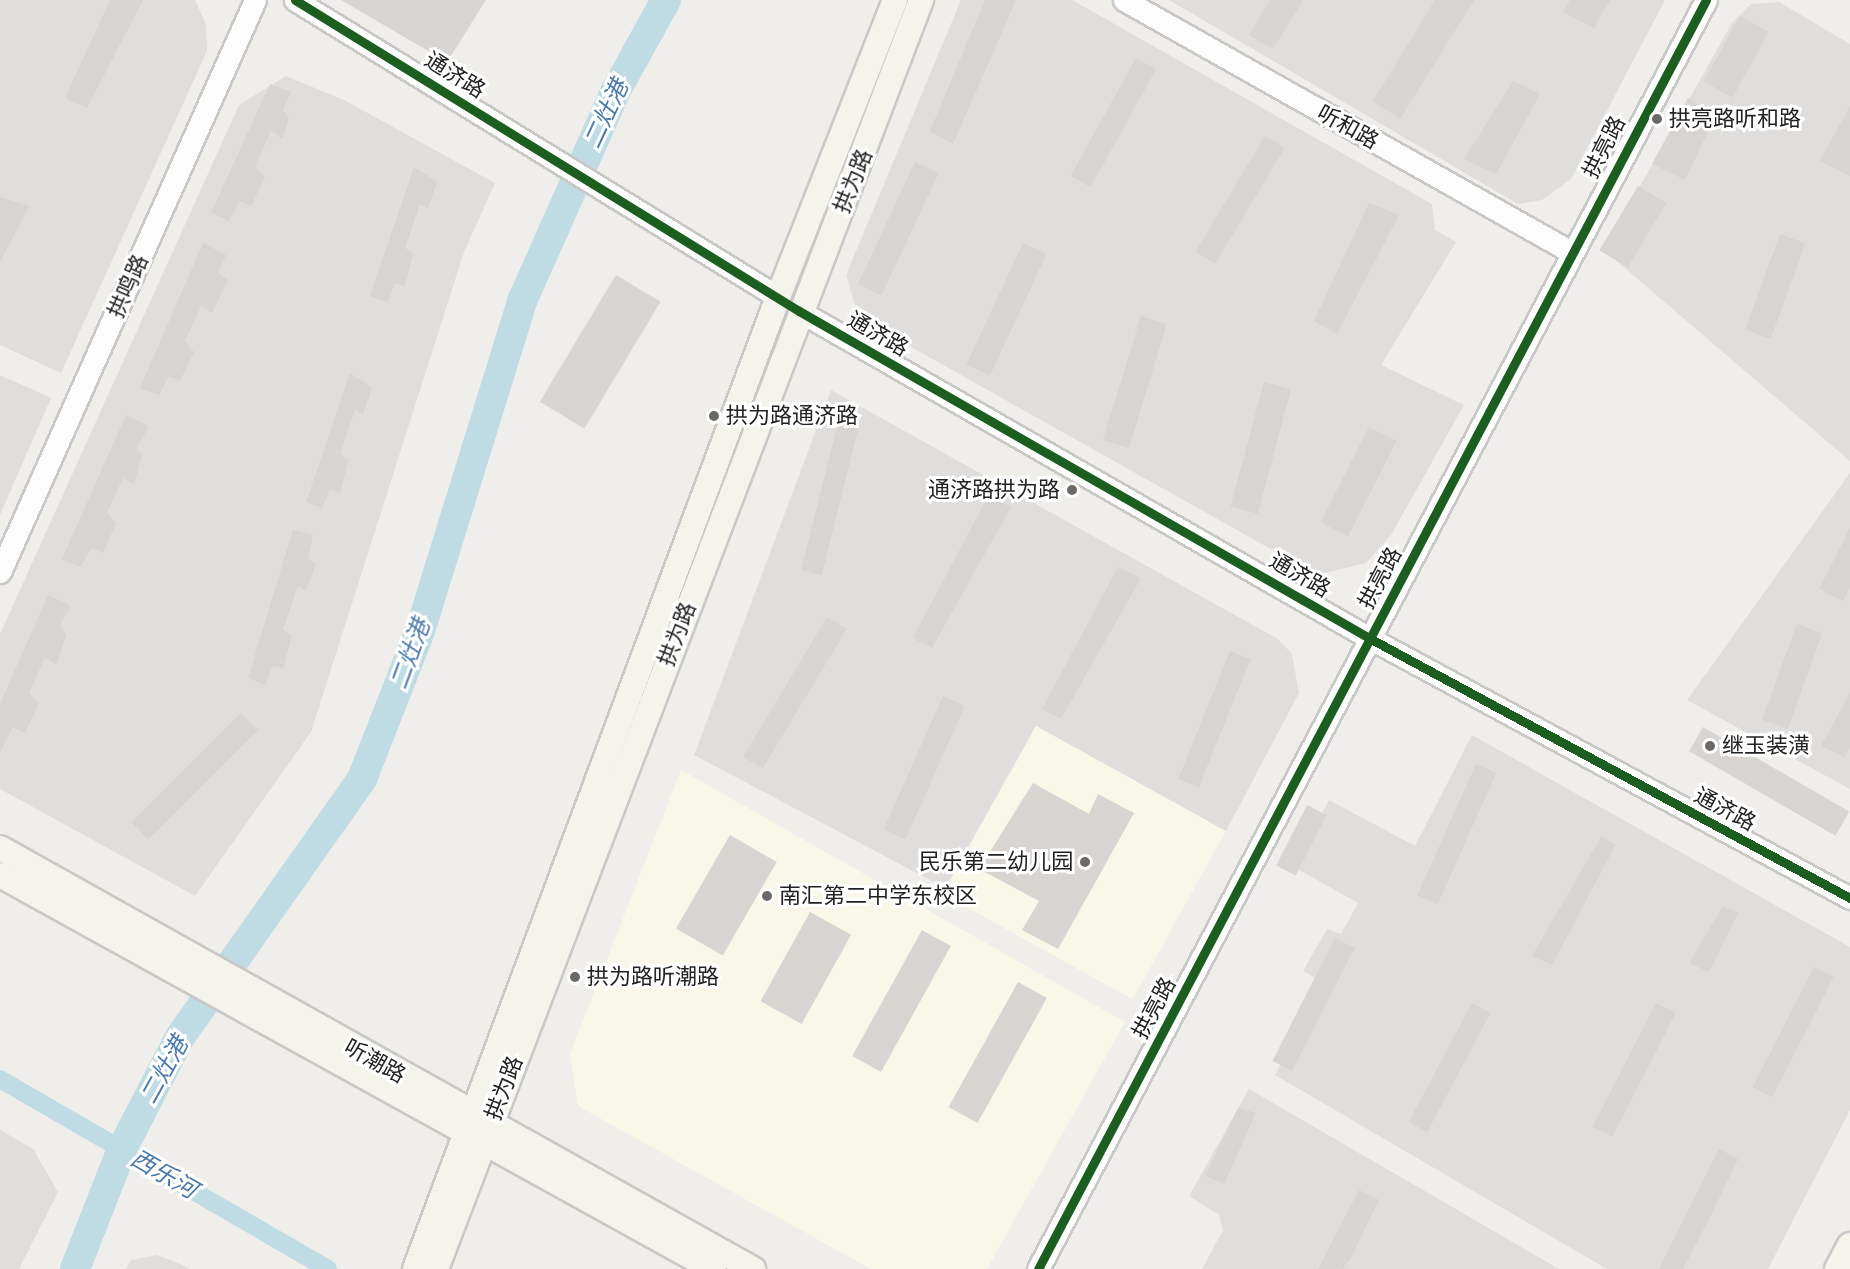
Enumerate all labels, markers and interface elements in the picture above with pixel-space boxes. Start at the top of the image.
street label: 通济路 [420,46,490,104]
water label: 二灶港 [578,75,634,153]
street label: 听和路 [1313,99,1383,155]
place label: 拱亮路听和路 [1669,106,1801,132]
street label: 拱亮路 [1577,112,1631,182]
marker: 拱亮路听和路 [1650,112,1664,126]
street label: 拱为路 [828,145,878,217]
street label: 拱鸣路 [103,250,153,322]
street label: 通济路 [843,306,913,362]
place label: 拱为路通济路 [726,403,858,429]
marker: 拱为路通济路 [707,409,721,423]
place label: 通济路拱为路 [928,477,1060,503]
marker: 通济路拱为路 [1065,483,1079,497]
street label: 拱亮路 [1353,543,1407,613]
street label: 通济路 [1265,547,1335,603]
street label: 拱为路 [653,598,701,670]
water label: 二灶港 [384,615,436,693]
place label: 继玉装潢 [1722,733,1810,759]
marker: 继玉装潢 [1703,739,1717,753]
street label: 通济路 [1690,782,1760,836]
place label: 民乐第二幼儿园 [919,849,1073,875]
marker: 民乐第二幼儿园 [1078,855,1092,869]
place label: 南汇第二中学东校区 [779,883,977,909]
marker: 南汇第二中学东校区 [760,889,774,903]
place label: 拱为路听潮路 [587,964,719,990]
marker: 拱为路听潮路 [568,970,582,984]
street label: 拱亮路 [1127,973,1181,1043]
water label: 二灶港 [134,1032,194,1108]
street label: 听潮路 [340,1033,410,1089]
street label: 拱为路 [480,1052,528,1124]
water label: 西乐河 [126,1144,202,1204]

